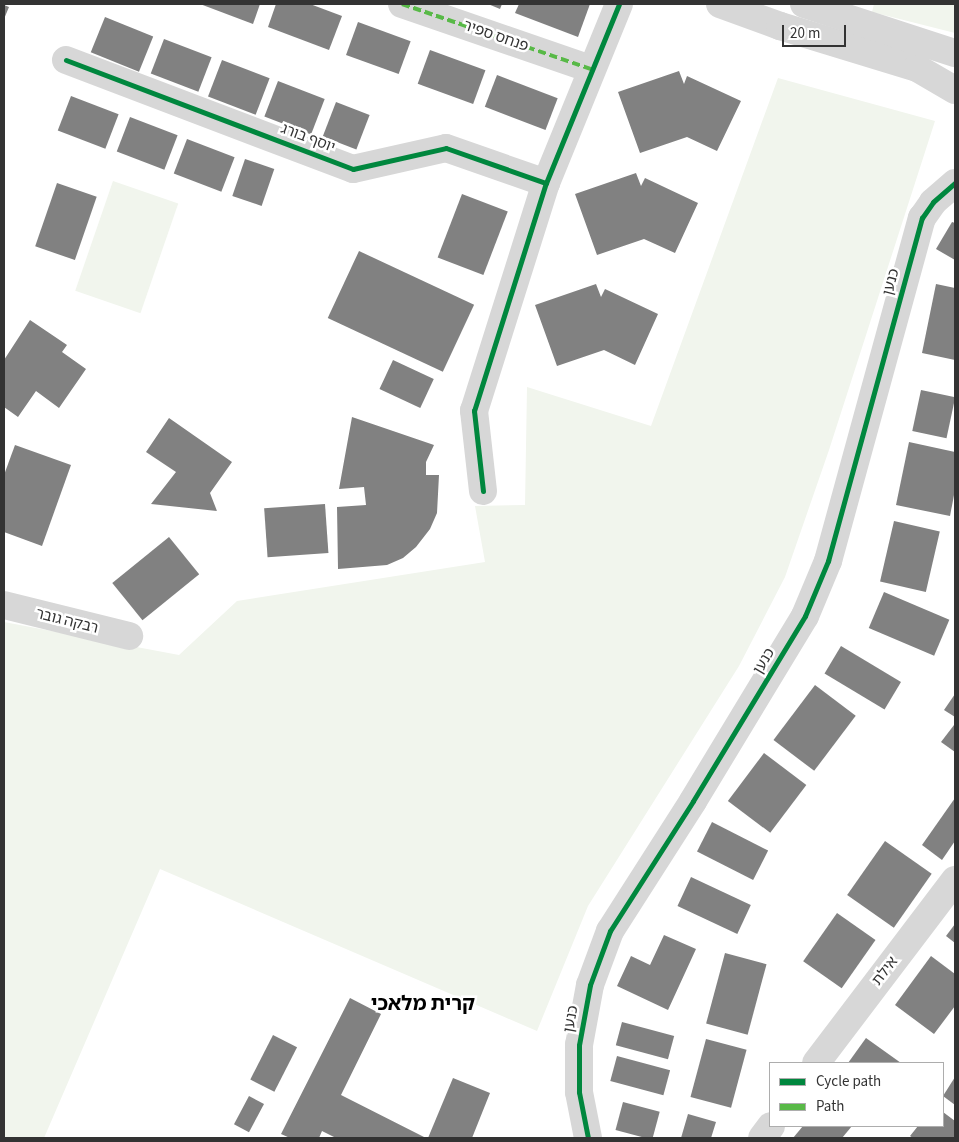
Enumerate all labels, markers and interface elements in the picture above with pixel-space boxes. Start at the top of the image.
scale bar [784,15,848,47]
street label: פנחס ספיר [461,16,531,56]
text: 20 m [790,23,820,44]
street label: יוסף בורג [278,119,338,157]
street label: כנען [879,267,903,297]
street label: רבקה גובר [34,605,100,637]
street label: כנען [749,645,779,677]
street label: אילת [868,953,902,989]
district label: קרית מלאכי [371,992,475,1016]
street label: כנען [560,1004,582,1034]
legend [769,1062,944,1127]
text: Cycle path [816,1071,881,1092]
text: Path [816,1096,844,1117]

